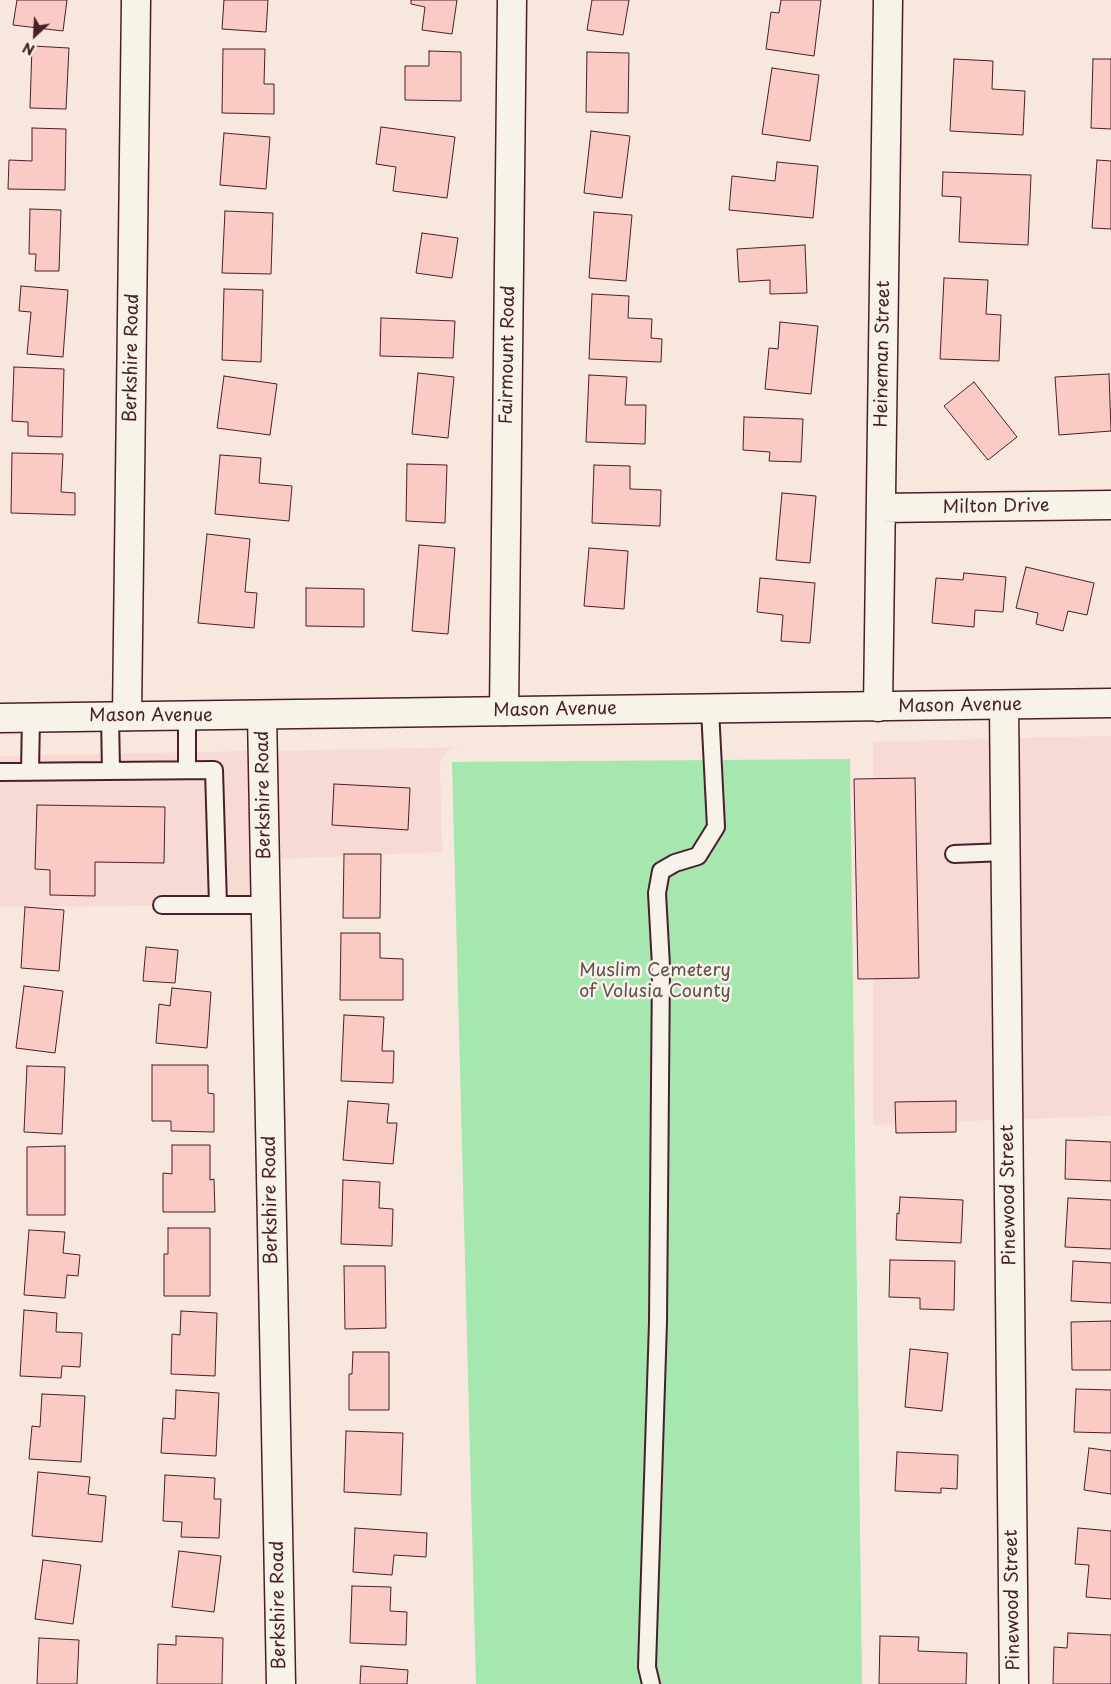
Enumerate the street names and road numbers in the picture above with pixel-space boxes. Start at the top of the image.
street label: Heineman Street [871,280,895,428]
street label: Fairmount Road [496,285,520,425]
street label: Berkshire Road [120,293,144,423]
street label: Milton Drive [942,495,1050,519]
street label: Mason Avenue [898,694,1022,718]
street label: Mason Avenue [493,698,617,722]
street label: Mason Avenue [89,705,213,727]
street label: Berkshire Road [252,730,276,860]
street label: Pinewood Street [997,1124,1021,1266]
street label: Berkshire Road [259,1135,283,1265]
street label: Pinewood Street [1001,1529,1025,1671]
street label: Berkshire Road [267,1540,291,1670]

